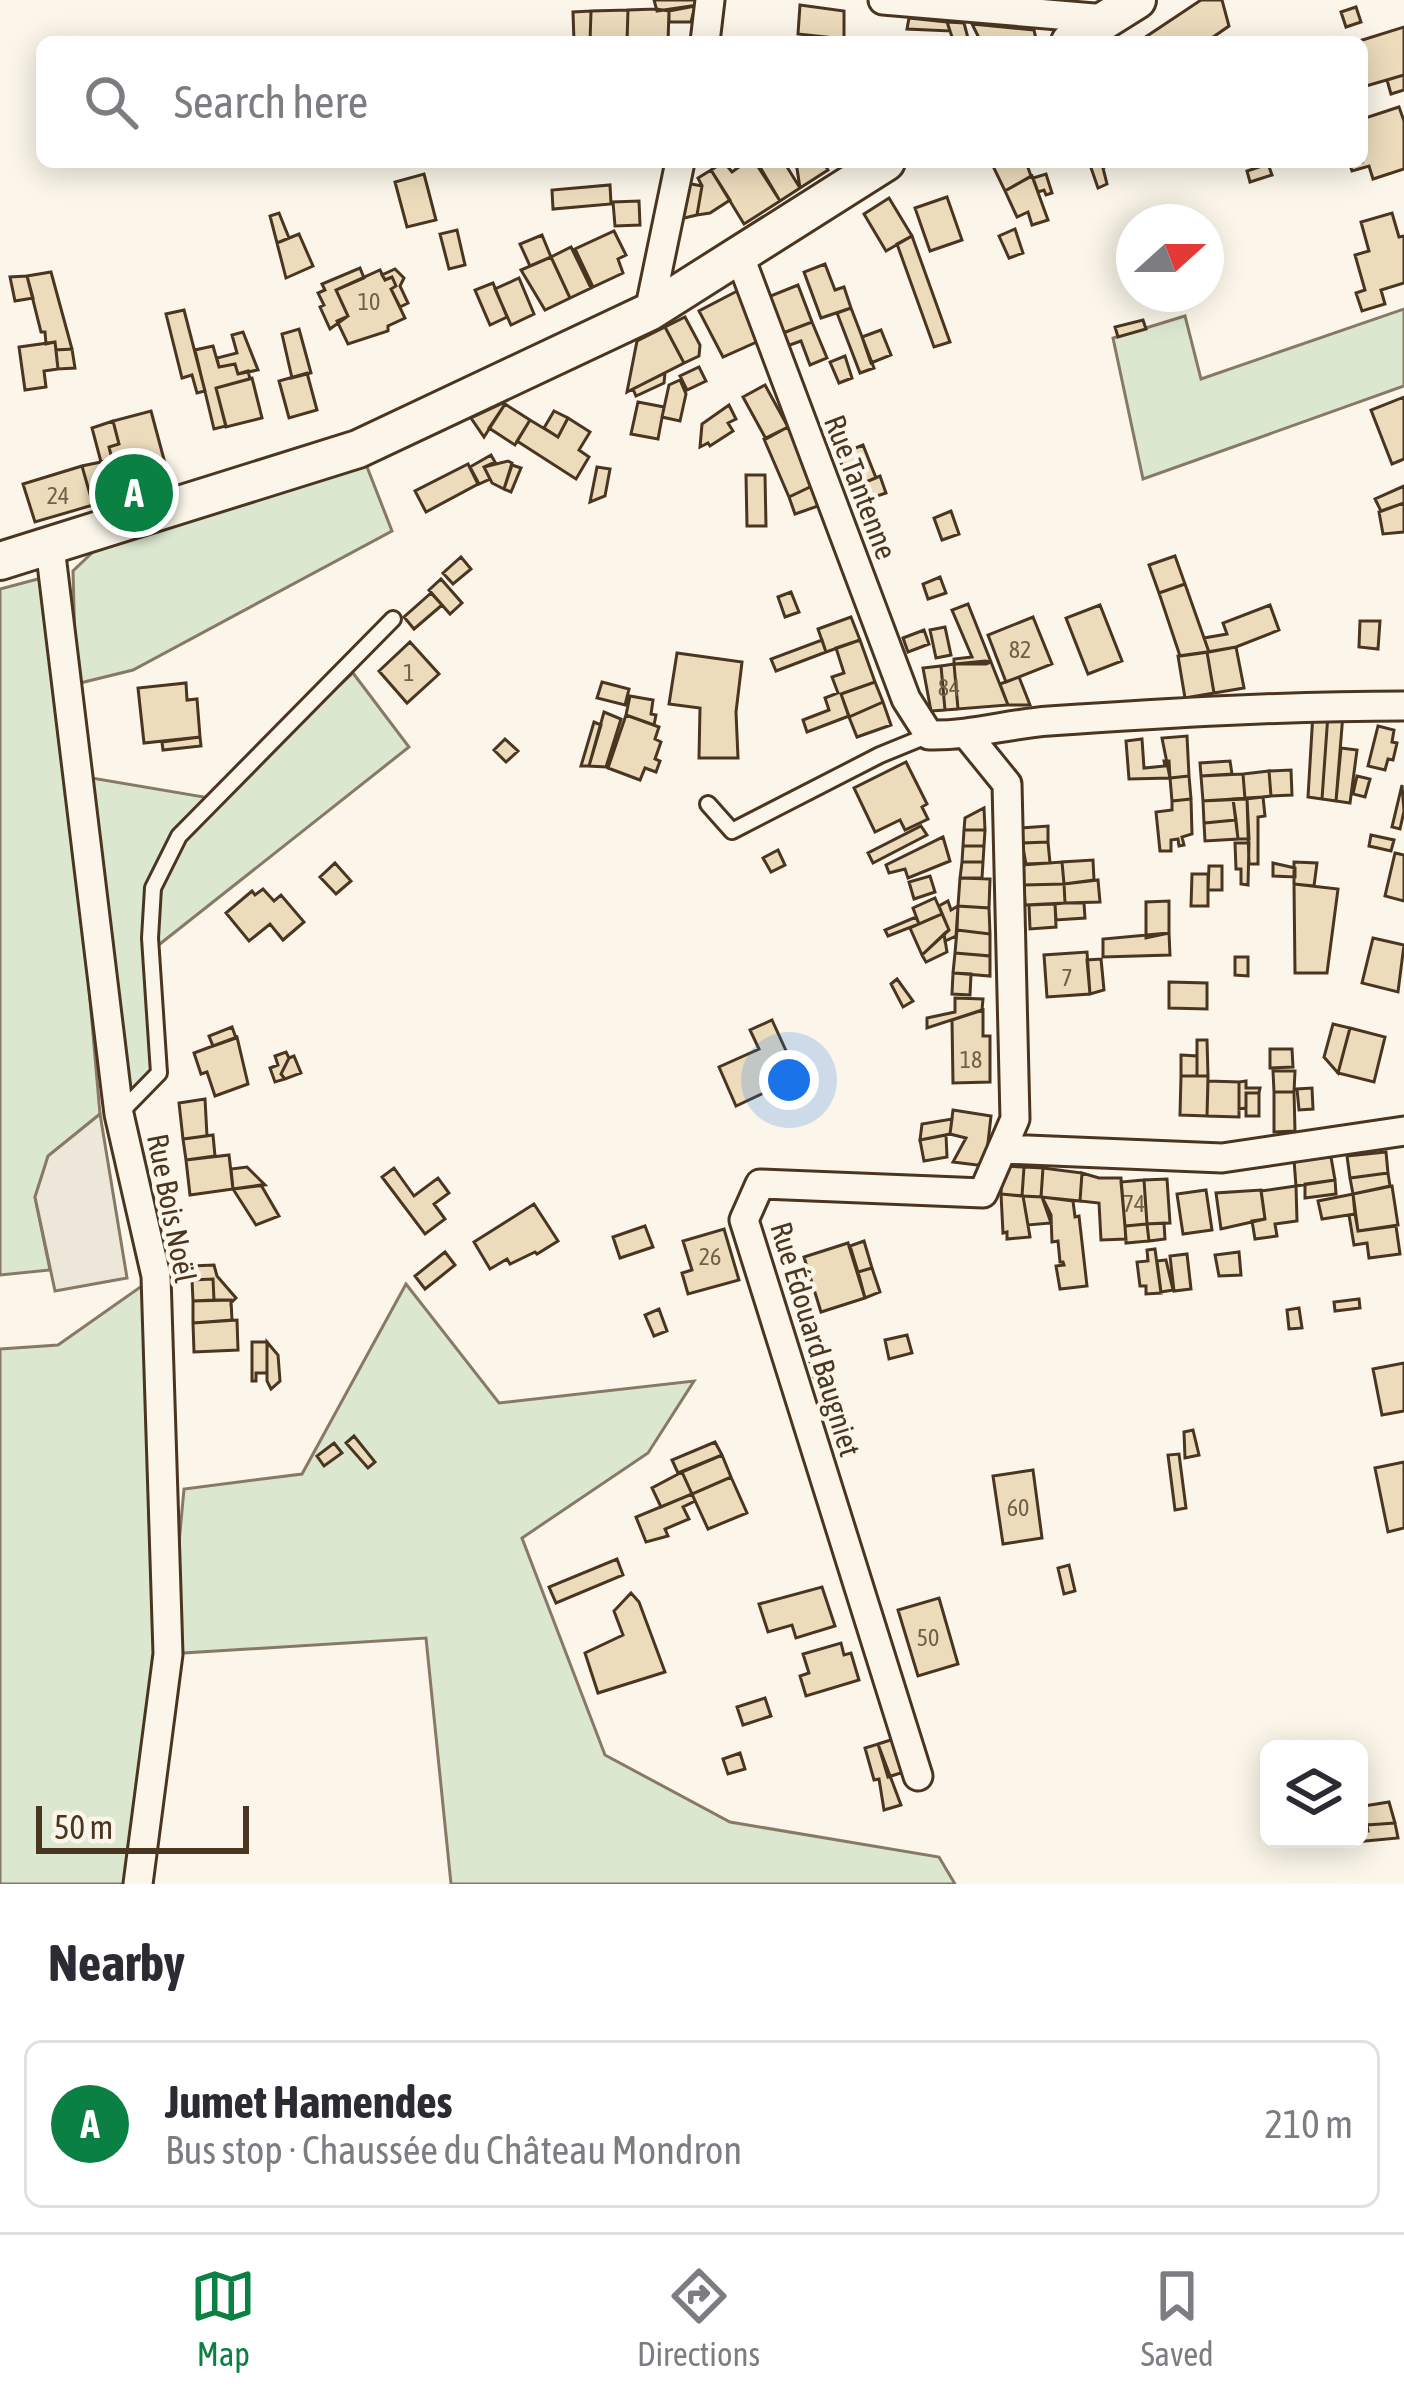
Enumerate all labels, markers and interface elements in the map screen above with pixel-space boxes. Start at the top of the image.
search box [36,36,1368,168]
icon: search [78,69,144,135]
text: Search here [174,76,368,128]
north arrow [1116,204,1224,312]
house number: 10 [358,288,380,315]
street label: Rue Tantenne [818,410,904,564]
pin: A [95,448,173,538]
house number: 24 [47,482,69,509]
house number: 82 [1009,636,1031,663]
house number: 1 [403,659,415,686]
house number: 84 [938,674,960,701]
house number: 7 [1061,964,1073,991]
house number: 18 [960,1046,982,1073]
your location [759,1050,819,1110]
street label: Rue Bois Noël [141,1131,203,1285]
house number: 74 [1123,1190,1145,1217]
street label: Rue Édouard Baugniet [764,1218,868,1460]
house number: 26 [699,1243,721,1270]
house number: 60 [1007,1494,1029,1521]
house number: 50 [917,1624,939,1651]
map controls [1260,1740,1368,1848]
button: layers [1260,1740,1368,1848]
scale bar [36,1800,249,1853]
text: 50 m [54,1808,113,1846]
text: Nearby [48,1933,185,1992]
text: Jumet Hamendes [165,2076,452,2128]
text: A [80,2102,100,2146]
text: 210 m [1265,2102,1353,2146]
text: Bus stop · Chaussée du Château Mondron [165,2128,742,2172]
tab: Map [190,2263,256,2373]
tab: Directions [637,2263,760,2373]
tab: Saved [1141,2263,1214,2373]

